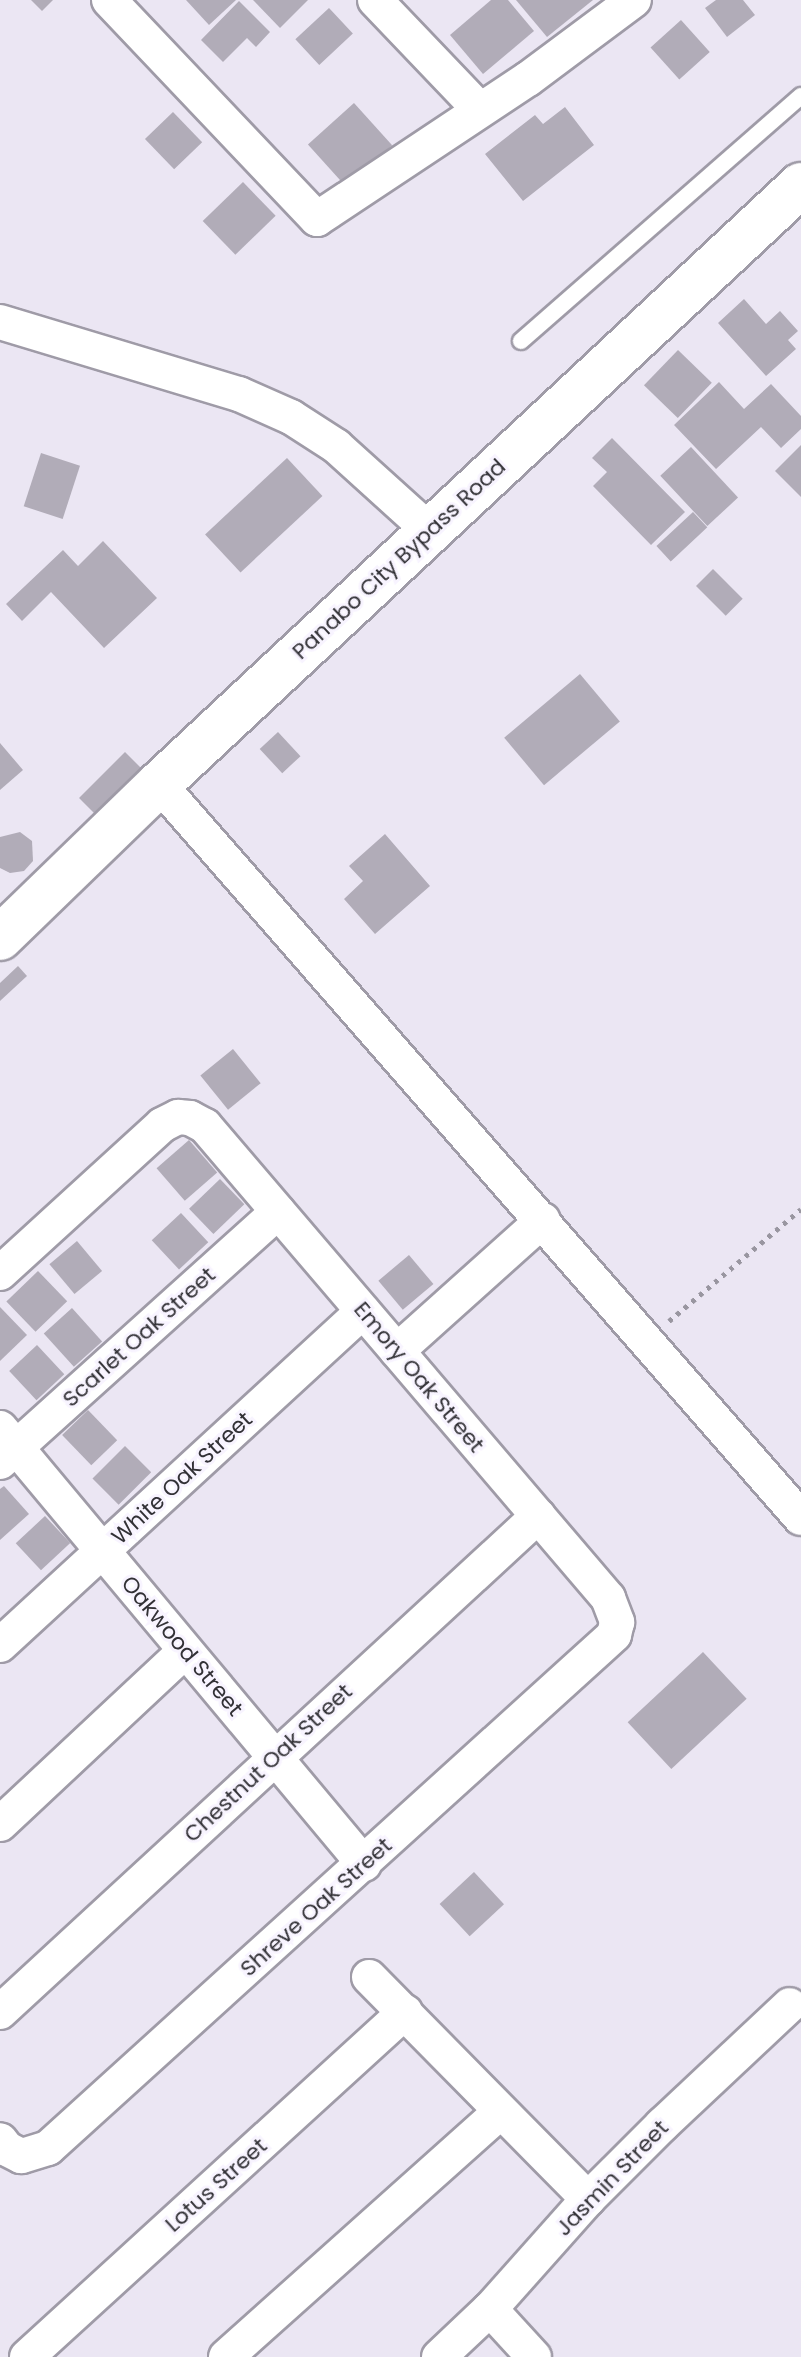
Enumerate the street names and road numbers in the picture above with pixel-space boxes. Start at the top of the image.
street label: Panabo City Bypass Road [287,453,511,665]
street label: Scarlet Oak Street [57,1262,221,1412]
street label: Emory Oak Street [348,1296,490,1458]
street label: White Oak Street [106,1406,258,1550]
street label: Oakwood Street [116,1571,248,1721]
street label: Chestnut Oak Street [179,1678,357,1848]
street label: Shreve Oak Street [235,1832,397,1982]
street label: Jasmin Street [550,2115,674,2241]
street label: Lotus Street [160,2133,272,2237]

